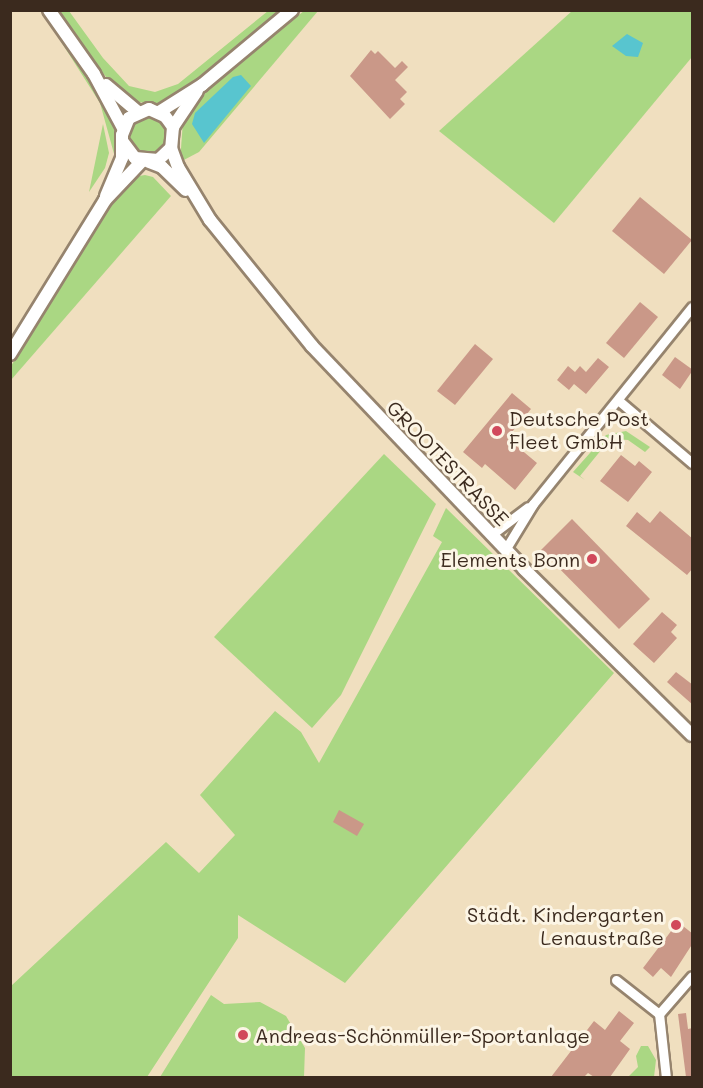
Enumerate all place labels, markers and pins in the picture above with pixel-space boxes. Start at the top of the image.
place label: Deutsche Post Fleet GmbH [509,407,649,454]
marker: Deutsche Post Fleet GmbH [490,424,504,438]
place label: Elements Bonn [440,547,580,571]
marker: Elements Bonn [585,552,599,566]
place label: Städt. Kindergarten Lenaustraße [467,902,664,949]
marker: Städt. Kindergarten Lenaustraße [669,918,683,932]
place label: Andreas-Schönmüller-Sportanlage [255,1023,590,1047]
marker: Andreas-Schönmüller-Sportanlage [236,1028,250,1042]

